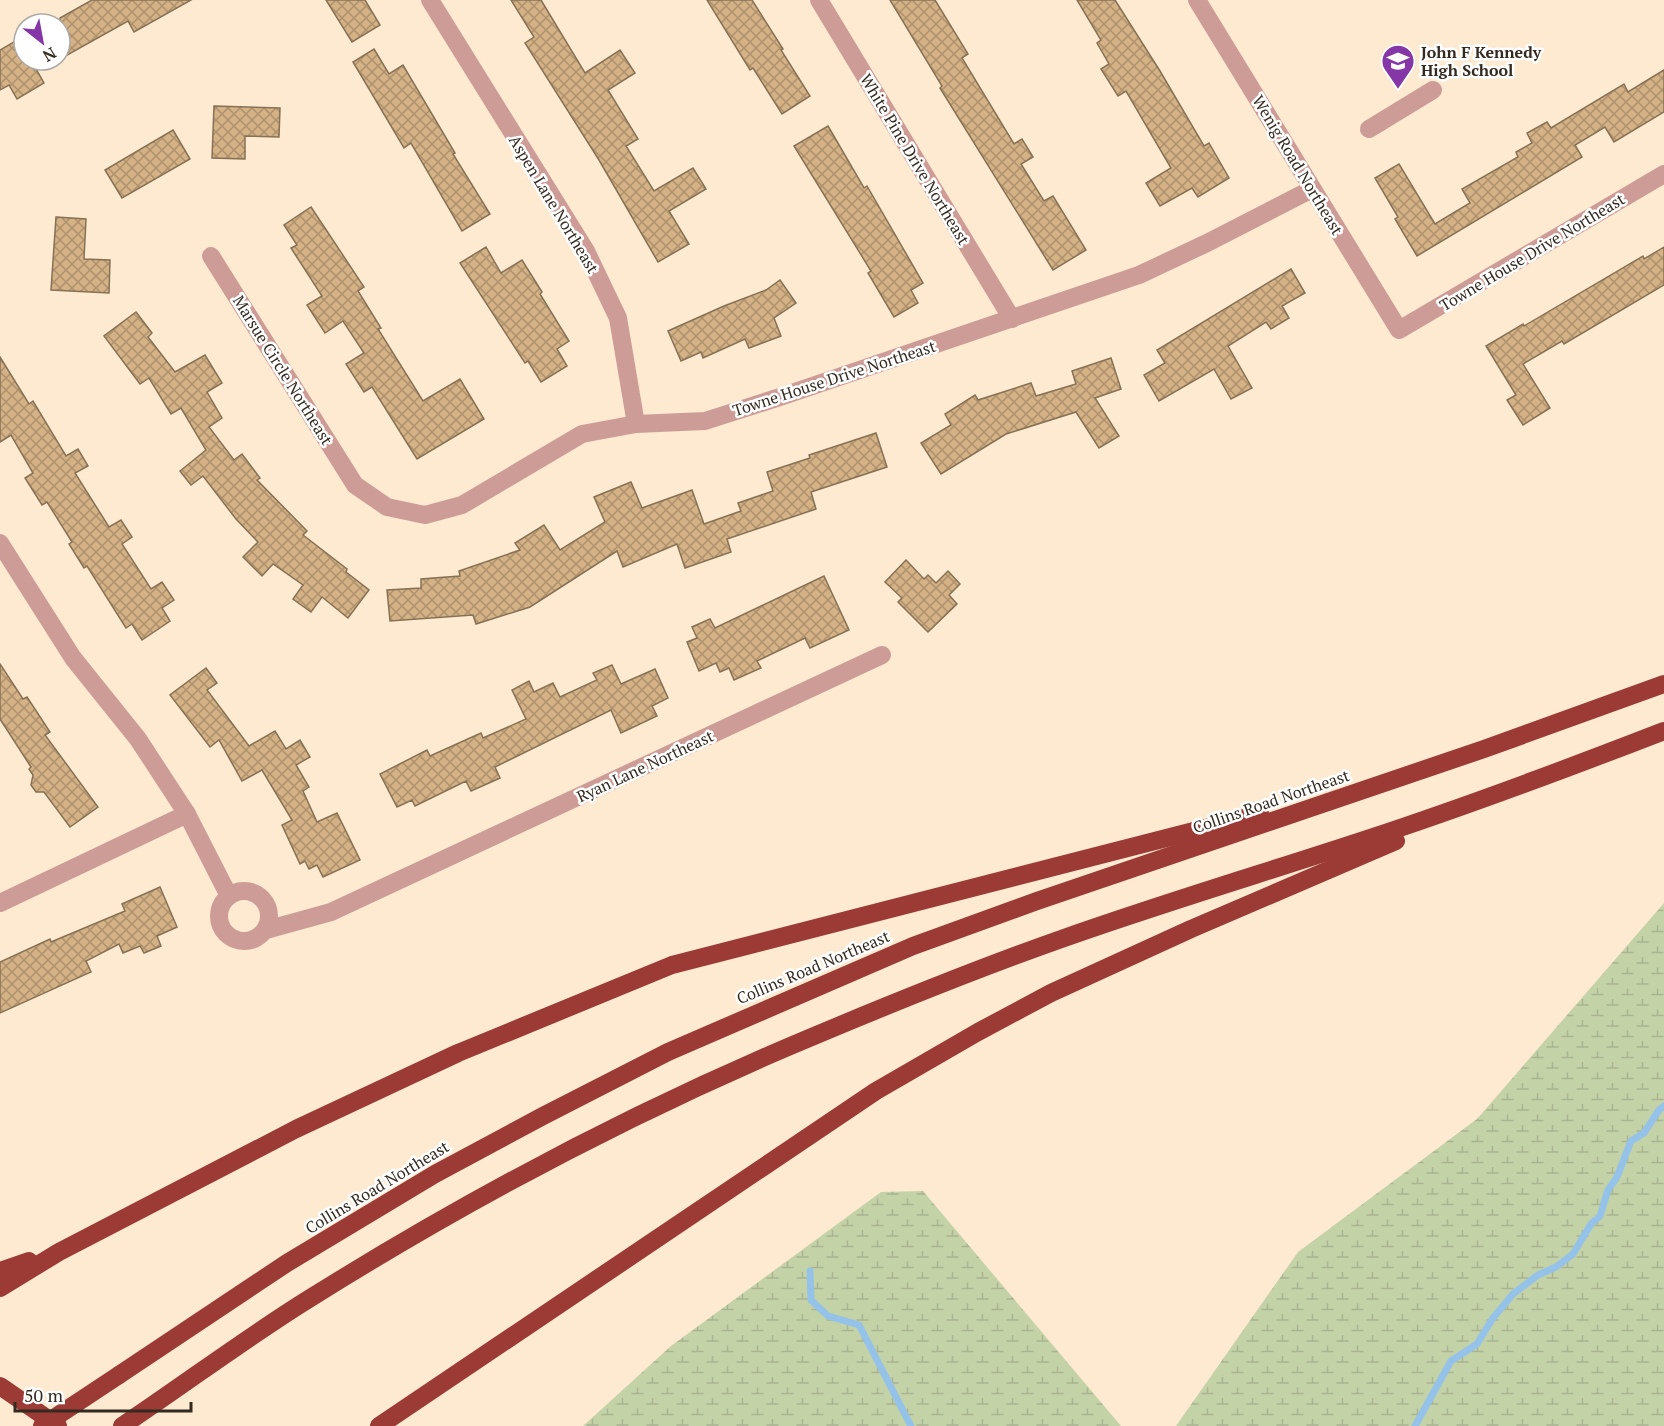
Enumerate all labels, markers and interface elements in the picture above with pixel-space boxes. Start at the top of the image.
north arrow [12,12,72,72]
place label: John F Kennedy High School [1421,41,1542,81]
text: N [39,42,61,67]
school or university icon: John F Kennedy High School [1380,43,1416,90]
street label: White Pine Drive Northeast [855,69,975,249]
street label: Wenig Road Northeast [1248,91,1348,239]
street label: Aspen Lane Northeast [504,131,604,277]
street label: Towne House Drive Northeast [1435,188,1629,316]
street label: Marsue Circle Northeast [228,291,338,449]
street label: Towne House Drive Northeast [730,335,938,421]
street label: Ryan Lane Northeast [573,725,717,807]
street label: Collins Road Northeast [1190,764,1352,838]
street label: Collins Road Northeast [733,925,893,1009]
street label: Collins Road Northeast [301,1135,453,1239]
scale bar [15,1375,190,1413]
text: 50 m [24,1383,64,1407]

